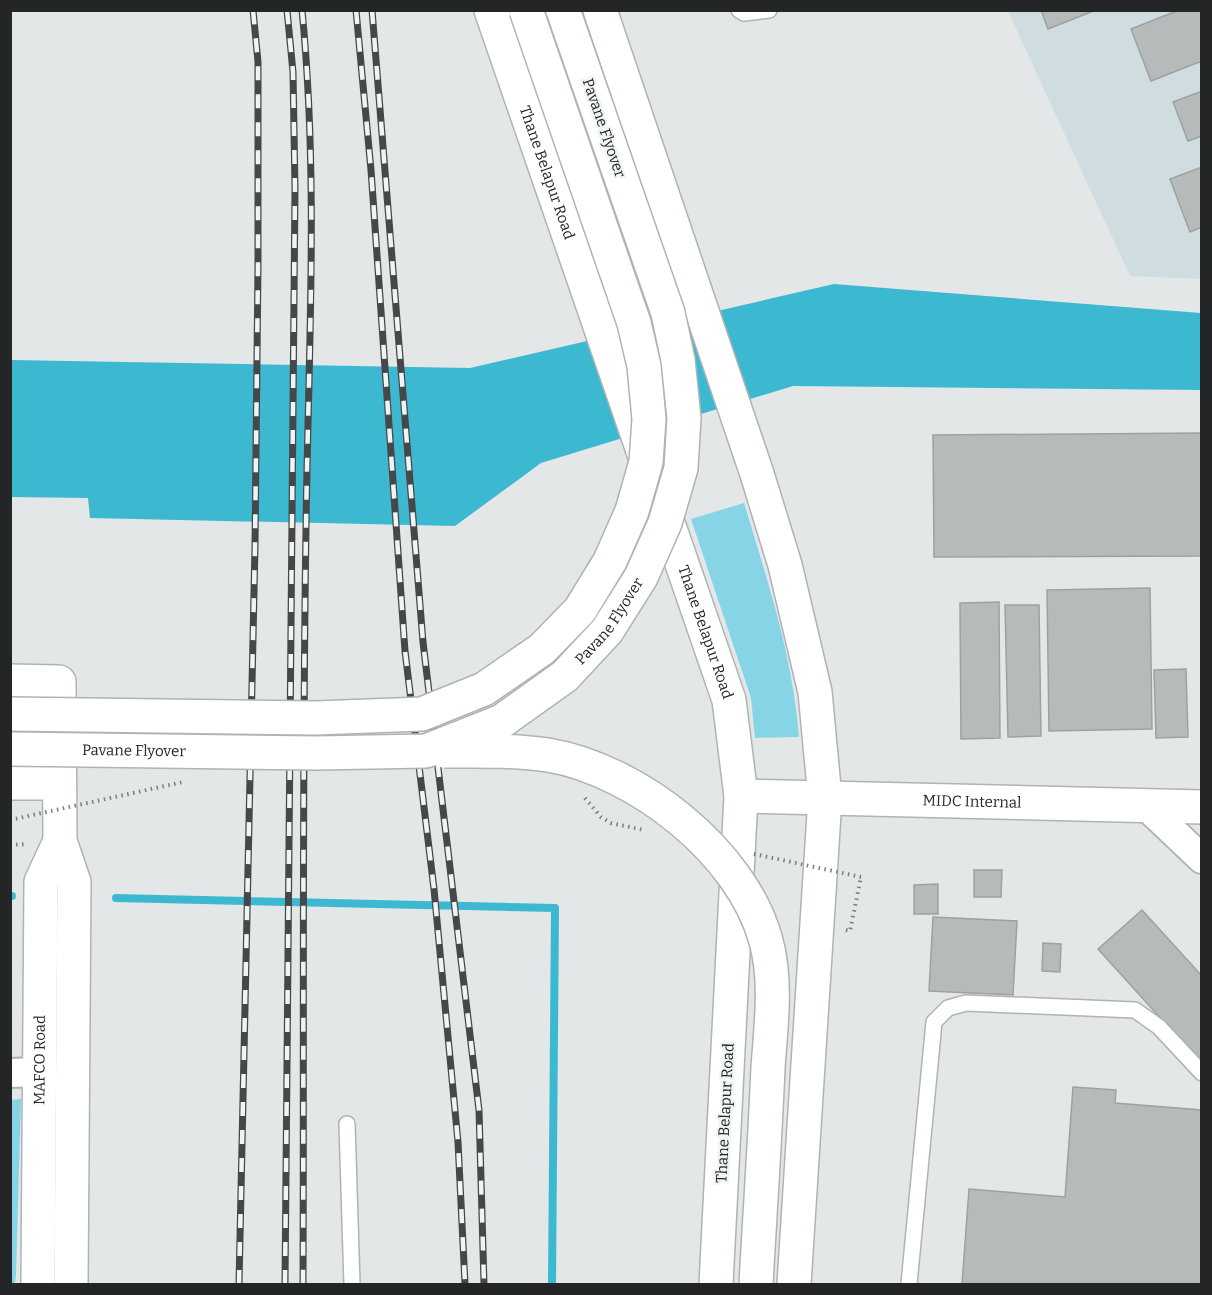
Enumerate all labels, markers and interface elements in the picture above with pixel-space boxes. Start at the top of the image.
street label: Pavane Flyover [579,76,629,180]
street label: Thane Belapur Road [516,103,578,242]
street label: Thane Belapur Road [674,563,737,701]
street label: Pavane Flyover [571,574,647,668]
street label: Pavane Flyover [82,741,186,760]
street label: MIDC Internal [922,791,1022,812]
street label: MAFCO Road [30,1015,49,1105]
street label: Thane Belapur Road [712,1043,738,1183]

